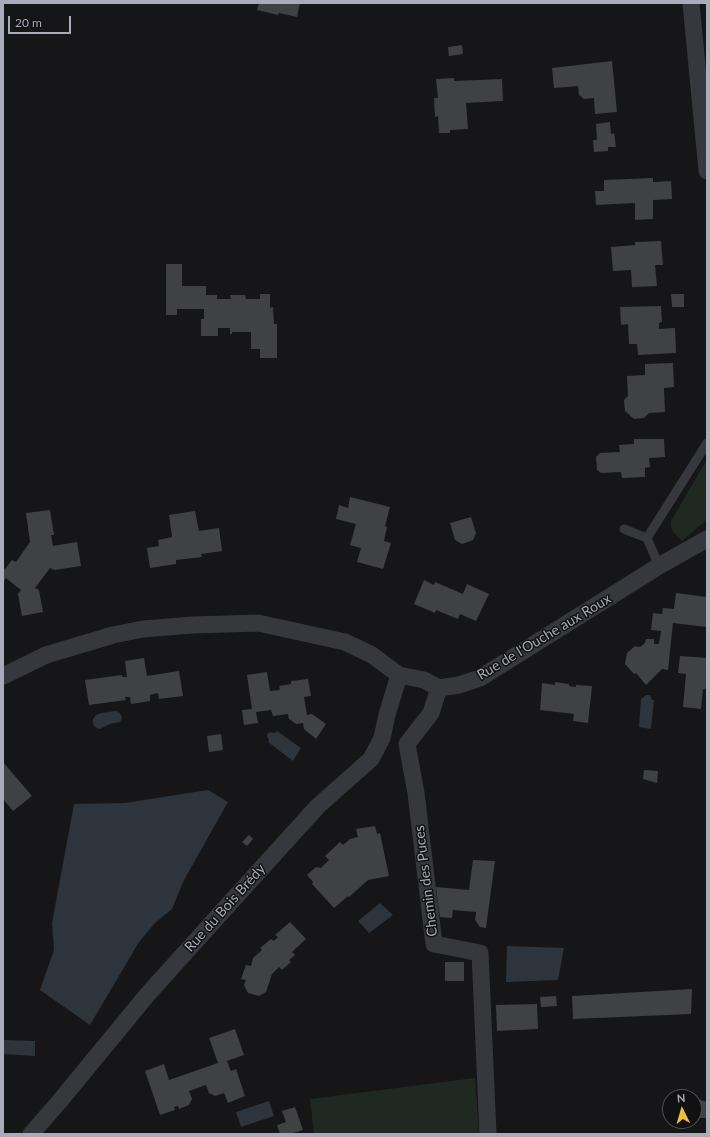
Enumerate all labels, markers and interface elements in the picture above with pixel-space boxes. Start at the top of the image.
scale bar [10,8,73,34]
text: 20 m [15,15,42,30]
street label: Rue de l'Ouche aux Roux [474,590,614,684]
street label: Chemin des Puces [411,824,441,938]
street label: Rue du Bois Brédy [181,861,269,955]
north arrow [662,1089,702,1129]
text: N [676,1091,686,1104]

